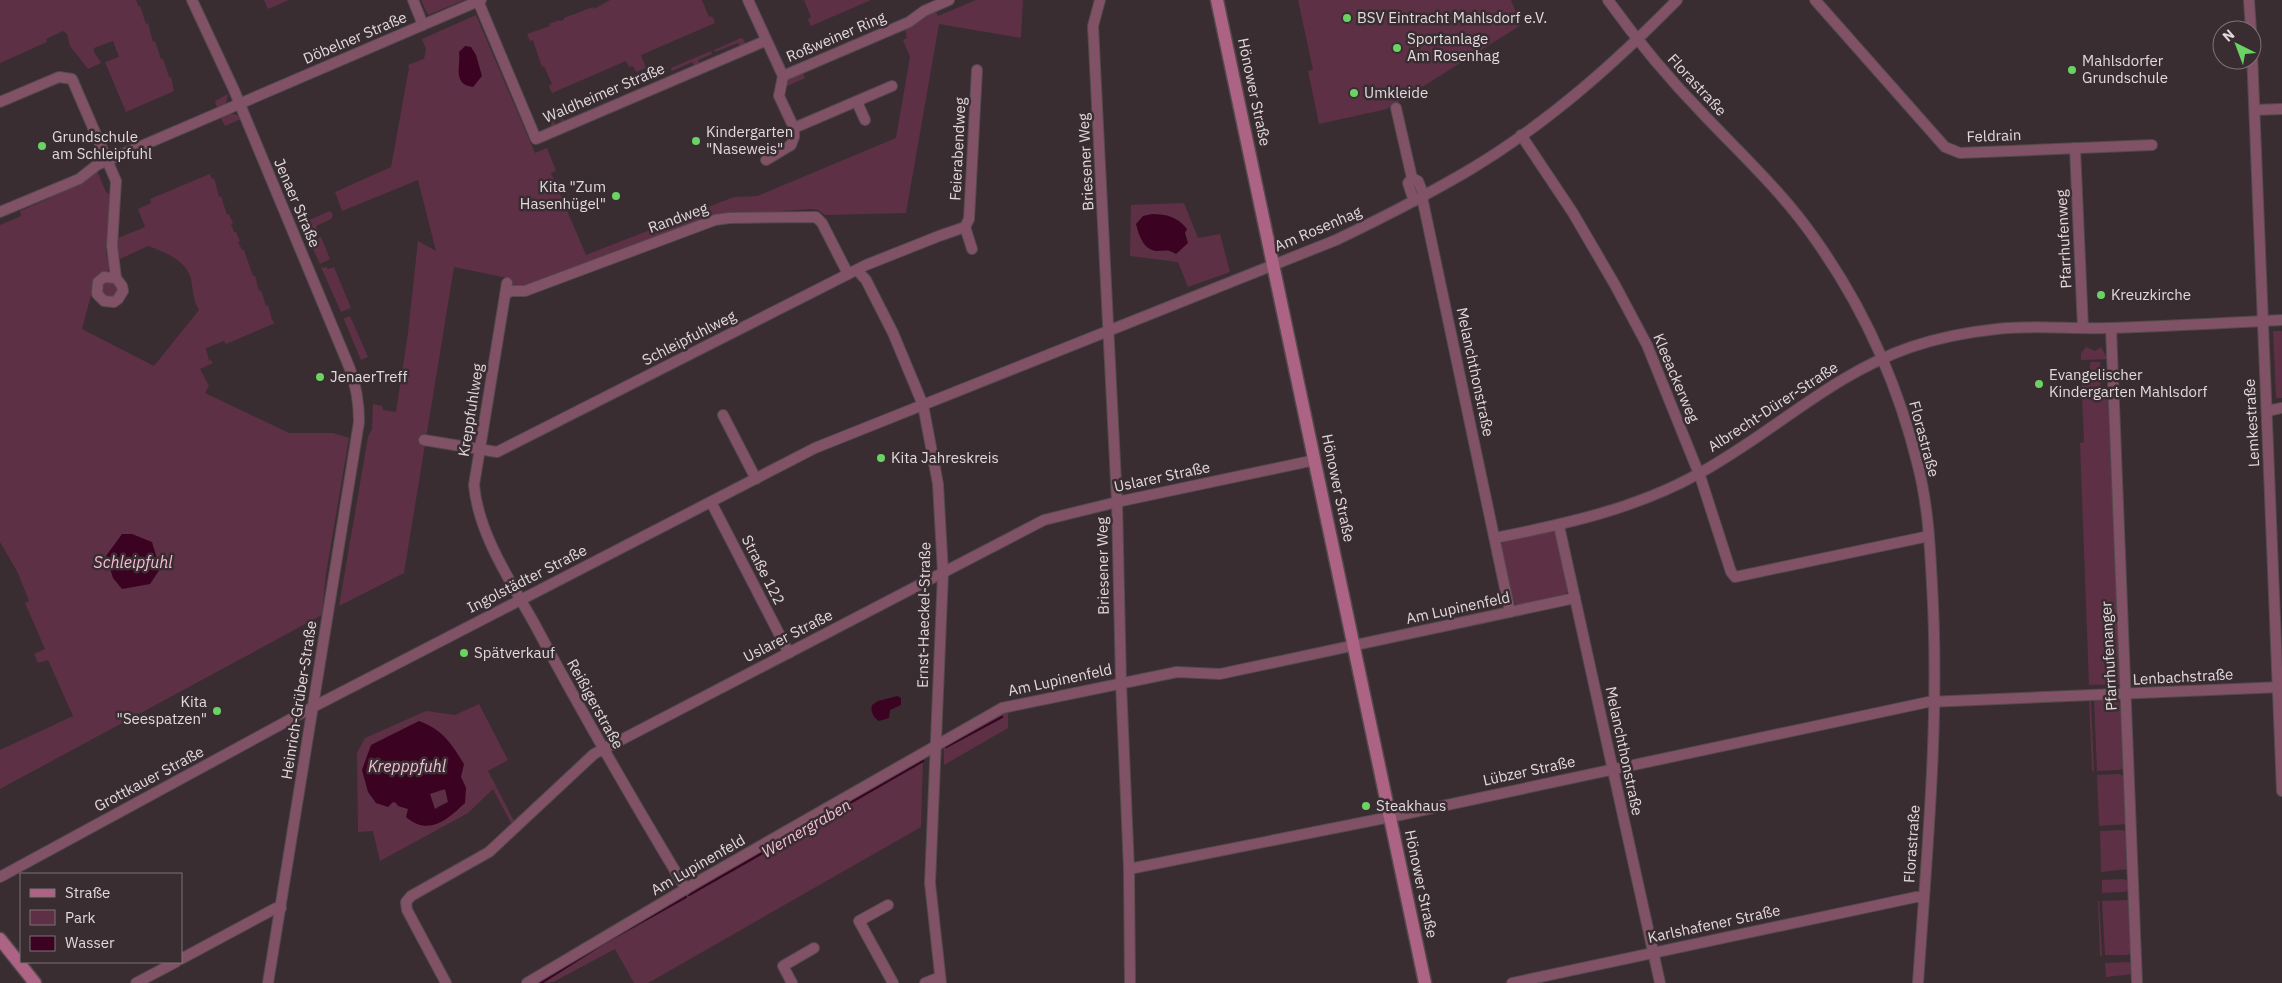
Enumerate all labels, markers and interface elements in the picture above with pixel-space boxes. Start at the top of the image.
street label: Döbelner Straße [300,7,409,68]
street label: Roßweiner Ring [783,7,888,66]
place label: BSV Eintracht Mahlsdorf e.V. [1357,8,1547,27]
marker: BSV Eintracht Mahlsdorf e.V. [1341,12,1353,24]
north arrow [2212,20,2262,70]
text: N [2219,25,2238,45]
place label: Sportanlage Am Rosenhag [1407,29,1500,65]
street label: Hönower Straße [1234,36,1275,148]
marker: Sportanlage Am Rosenhag [1391,42,1403,54]
street label: Florastraße [1664,50,1731,120]
place label: Mahlsdorfer Grundschule [2082,51,2168,87]
street label: Waldheimer Straße [540,58,667,127]
marker: Mahlsdorfer Grundschule [2066,64,2078,76]
place label: Umkleide [1364,83,1428,102]
marker: Umkleide [1348,87,1360,99]
street label: Feierabendweg [945,97,970,201]
street label: Briesener Weg [1073,113,1098,211]
place label: Kindergarten "Naseweis" [706,122,793,158]
street label: Feldrain [1966,125,2022,146]
place label: Grundschule am Schleipfuhl [52,127,152,163]
marker: Kindergarten "Naseweis" [690,135,702,147]
marker: Grundschule am Schleipfuhl [36,140,48,152]
street label: Jenaer Straße [270,155,325,250]
place label: Kita "Zum Hasenhügel" [520,177,606,213]
street label: Pfarrhufenweg [2051,189,2076,289]
marker: Kita "Zum Hasenhügel" [610,190,622,202]
street label: Randweg [645,198,710,237]
street label: Am Rosenhag [1271,202,1364,255]
place label: Kreuzkirche [2111,285,2191,304]
marker: Kreuzkirche [2095,289,2107,301]
street label: Schleipfuhlweg [639,306,739,369]
street label: Melanchthonstraße [1453,306,1498,438]
street label: Kleeackerweg [1649,331,1704,425]
street label: Albrecht-Dürer-Straße [1704,357,1841,456]
street label: Kreppfuhlweg [454,362,487,458]
place label: Evangelischer Kindergarten Mahlsdorf [2049,365,2208,401]
place label: JenaerTreff [330,367,407,386]
marker: JenaerTreff [314,371,326,383]
marker: Evangelischer Kindergarten Mahlsdorf [2033,378,2045,390]
street label: Lemkestraße [2240,378,2263,468]
street label: Florastraße [1905,399,1944,479]
street label: Hönower Straße [1318,432,1359,544]
place label: Kita Jahreskreis [891,448,999,467]
marker: Kita Jahreskreis [875,452,887,464]
street label: Uslarer Straße [1112,457,1212,496]
street label: Briesener Weg [1092,517,1113,615]
street label: Straße 122 [738,532,789,608]
street label: Ingolstädter Straße [464,540,590,617]
street label: Ernst-Haeckel-Straße [913,542,934,688]
water label: Schleipfuhl [94,552,173,572]
street label: Am Lupinenfeld [1404,587,1512,628]
street label: Pfarrhufenanger [2096,600,2121,711]
street label: Uslarer Straße [740,605,836,666]
street label: Heinrich-Grüber-Straße [277,619,320,781]
place label: Spätverkauf [474,643,555,662]
marker: Spätverkauf [458,647,470,659]
street label: Reißigerstraße [563,655,628,752]
street label: Am Lupinenfeld [1006,659,1114,700]
street label: Lenbachstraße [2132,664,2234,689]
street label: Melanchthonstraße [1602,685,1647,817]
place label: Kita "Seespatzen" [117,692,207,728]
marker: Kita "Seespatzen" [211,705,223,717]
street label: Grottkauer Straße [91,742,207,815]
street label: Lübzer Straße [1481,751,1577,790]
water label: Krepppfuhl [368,756,447,776]
water label: Wernergraben [758,794,854,862]
place label: Steakhaus [1376,796,1446,815]
marker: Steakhaus [1360,800,1372,812]
street label: Florastraße [1899,804,1924,884]
street label: Hönower Straße [1401,828,1442,940]
street label: Am Lupinenfeld [647,830,748,899]
legend [20,873,182,963]
text: Straße [65,883,110,902]
street label: Karlshafener Straße [1646,900,1782,947]
text: Park [65,908,95,927]
text: Wasser [65,933,115,952]

